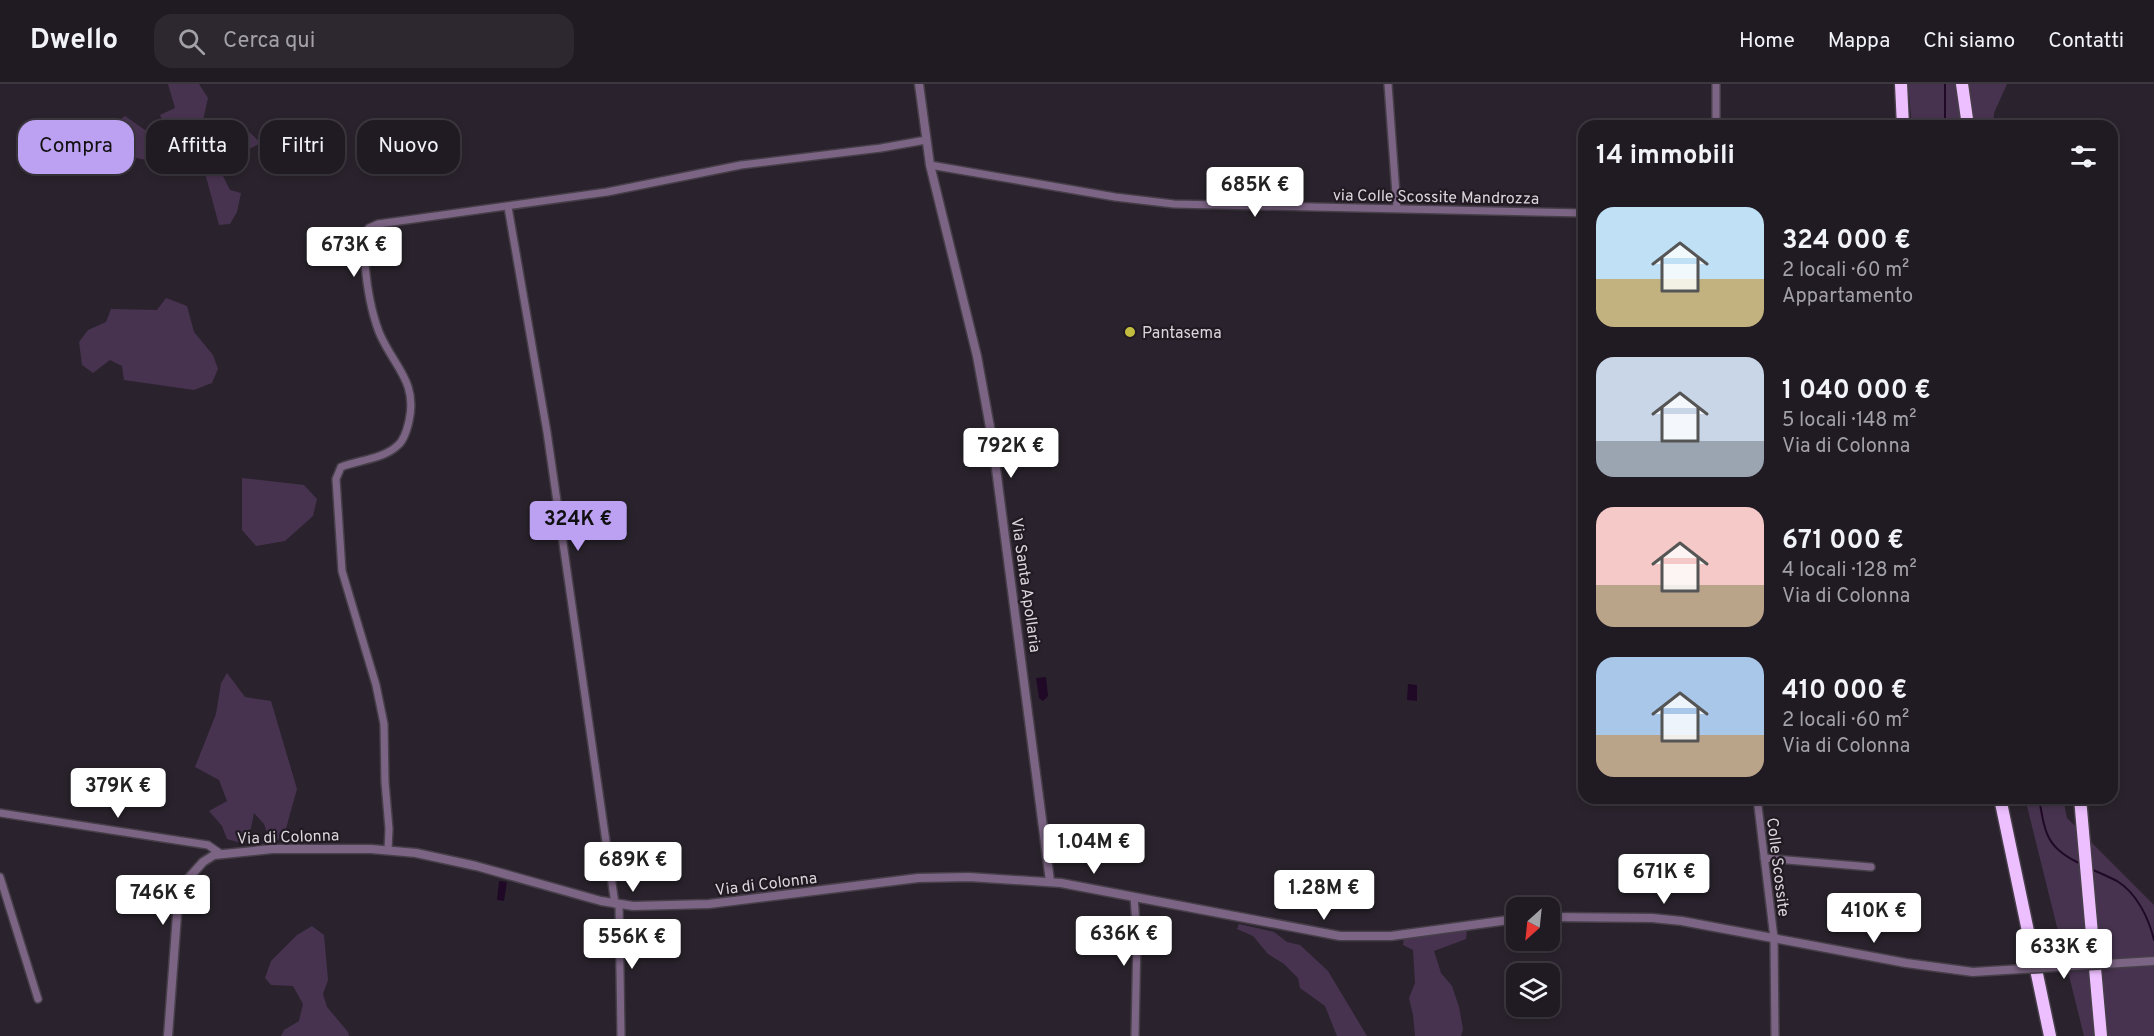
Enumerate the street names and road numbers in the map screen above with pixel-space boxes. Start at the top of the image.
street label: via Colle Scossite Mandrozza [1333,186,1539,210]
street label: Via Santa Apollaria [1006,517,1044,654]
street label: Colle Scossite [1761,816,1793,918]
street label: Via di Colonna [236,826,340,850]
street label: Via di Colonna [714,869,818,901]

